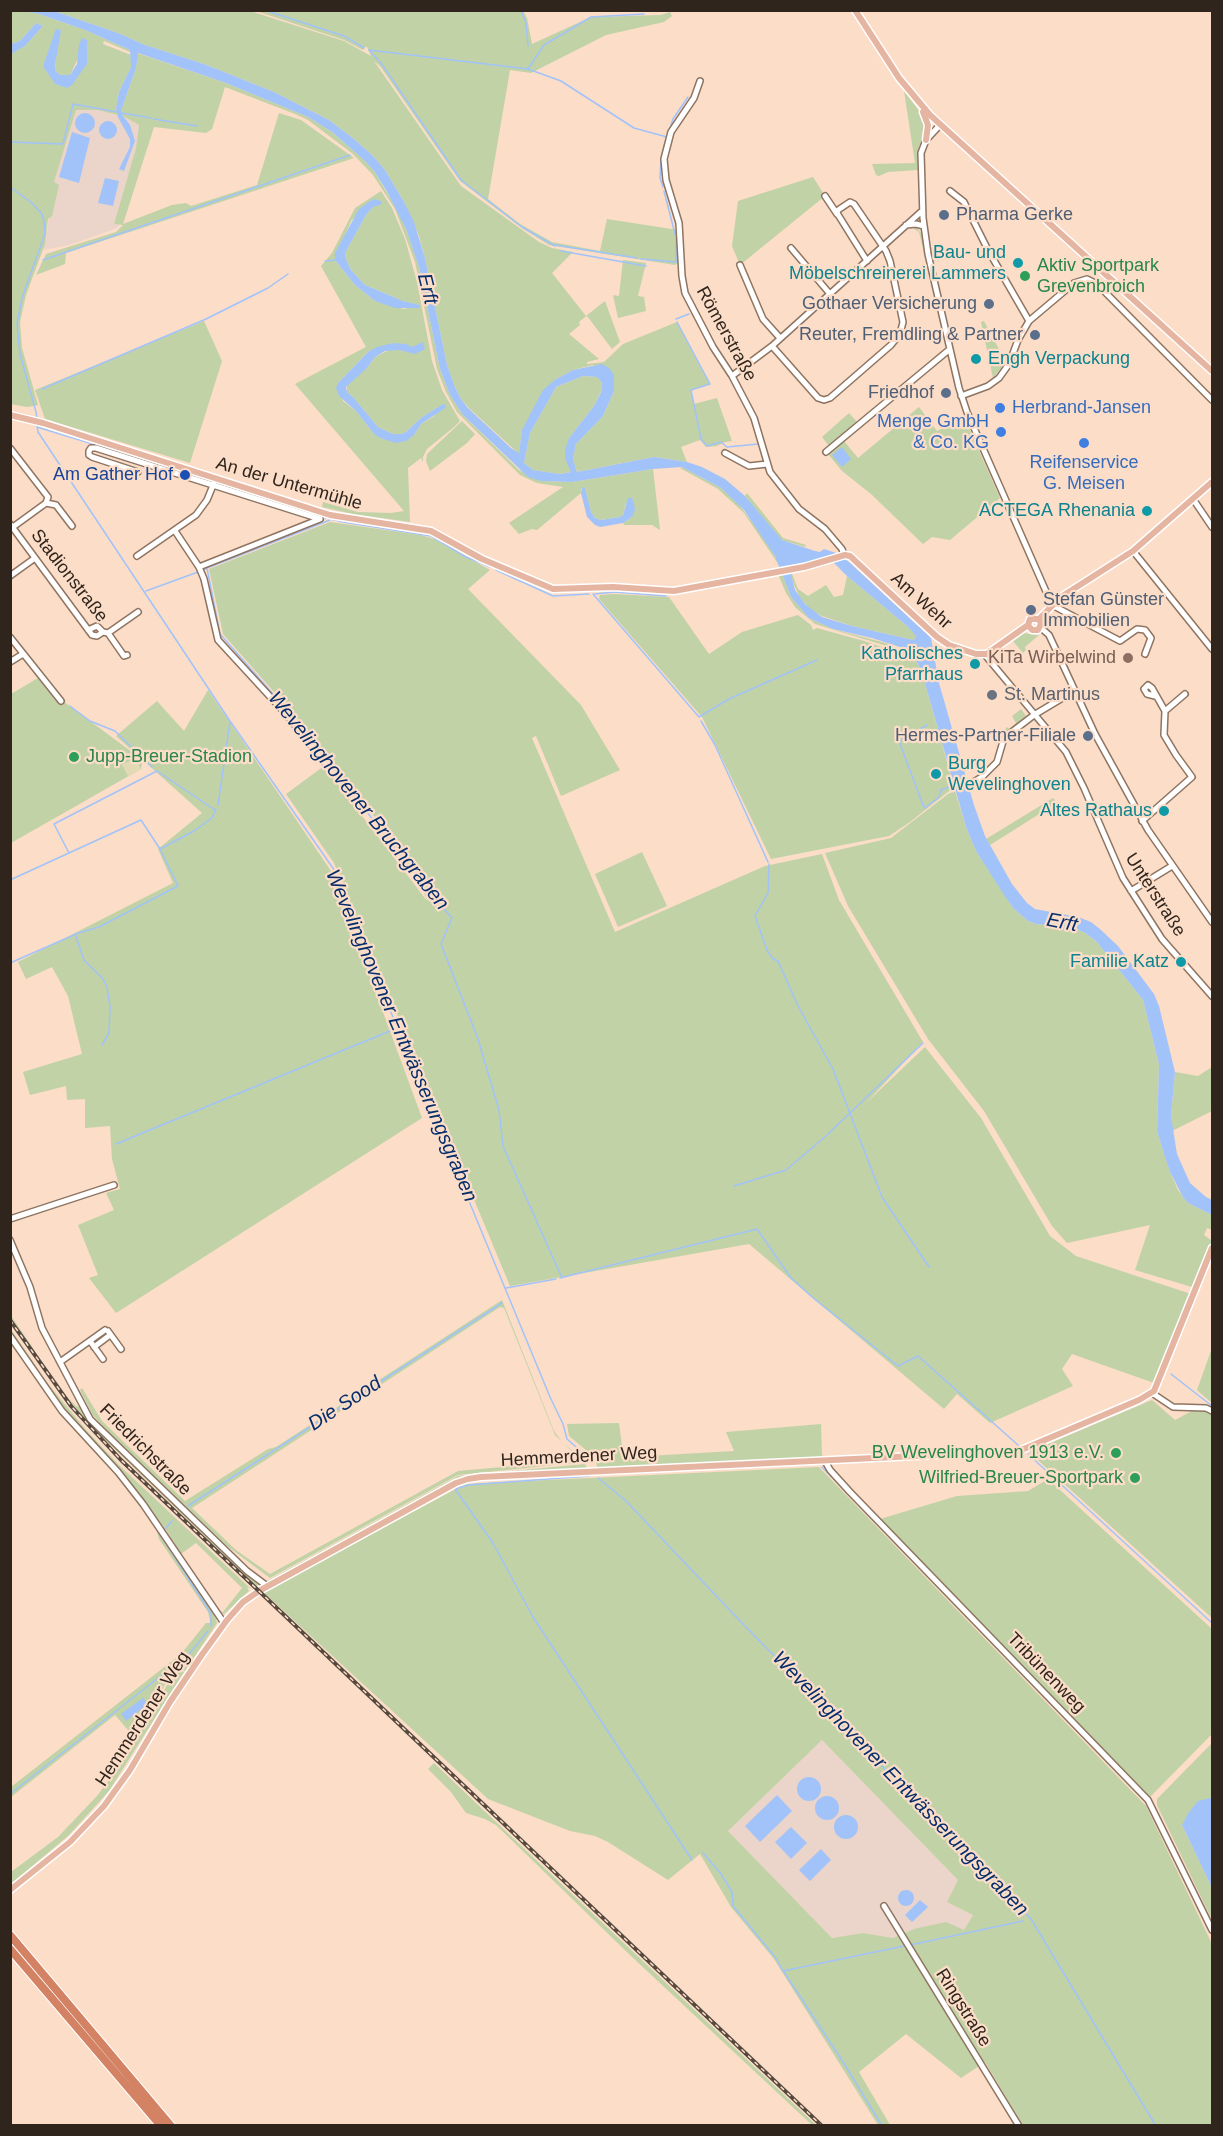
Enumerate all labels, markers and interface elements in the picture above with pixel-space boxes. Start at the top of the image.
place label: Pharma Gerke [956,204,1073,226]
marker: Pharma Gerke [937,208,951,222]
place label: Bau- und Möbelschreinerei Lammers [789,242,1006,284]
place label: Aktiv Sportpark Grevenbroich [1037,255,1159,298]
marker: Bau- und Möbelschreinerei Lammers [1011,256,1025,270]
marker: Aktiv Sportpark Grevenbroich [1018,269,1032,283]
water label: Erft [412,271,442,307]
street label: Römerstraße [691,283,761,385]
place label: Gothaer Versicherung [802,293,977,315]
marker: Gothaer Versicherung [982,297,996,311]
place label: Reuter, Fremdling & Partner [799,324,1023,346]
marker: Reuter, Fremdling & Partner [1028,328,1042,342]
place label: Engh Verpackung [988,348,1130,370]
marker: Engh Verpackung [969,352,983,366]
place label: Friedhof [868,382,934,404]
marker: Friedhof [939,386,953,400]
place label: Herbrand-Jansen [1012,397,1151,419]
marker: Herbrand-Jansen [993,401,1007,415]
place label: Menge GmbH & Co. KG [877,411,989,454]
marker: Menge GmbH & Co. KG [994,425,1008,439]
marker: Reifenservice G. Meisen [1077,436,1091,450]
place label: Reifenservice G. Meisen [1029,452,1139,494]
street label: An der Untermühle [213,453,365,515]
place label: Am Gather Hof [53,464,173,486]
marker: Am Gather Hof [178,468,192,482]
place label: ACTEGA Rhenania [979,500,1135,522]
marker: ACTEGA Rhenania [1140,504,1154,518]
street label: Stadionstraße [26,525,112,627]
street label: Am Wehr [886,568,956,634]
place label: Stefan Günster Immobilien [1043,589,1164,632]
marker: Stefan Günster Immobilien [1024,603,1038,617]
place label: Katholisches Pfarrhaus [861,643,963,686]
place label: KiTa Wirbelwind [988,647,1116,669]
marker: KiTa Wirbelwind [1121,651,1135,665]
marker: Katholisches Pfarrhaus [968,657,982,671]
place label: St. Martinus [1004,684,1100,706]
water label: Wevelinghovener Bruchgraben [262,687,454,915]
marker: St. Martinus [985,688,999,702]
place label: Hermes-Partner-Filiale [895,725,1076,747]
marker: Hermes-Partner-Filiale [1081,729,1095,743]
place label: Jupp-Breuer-Stadion [86,746,252,768]
marker: Jupp-Breuer-Stadion [67,750,81,764]
place label: Burg Wevelinghoven [948,753,1071,795]
marker: Burg Wevelinghoven [929,767,943,781]
place label: Altes Rathaus [1040,800,1152,822]
marker: Altes Rathaus [1157,804,1171,818]
street label: Unterstraße [1120,849,1190,941]
water label: Wevelinghovener Entwässerungsgraben [320,866,482,1206]
water label: Erft [1044,908,1080,938]
place label: Familie Katz [1070,951,1169,973]
marker: Familie Katz [1174,955,1188,969]
water label: Die Sood [304,1372,386,1436]
street label: Friedrichstraße [95,1400,195,1500]
street label: Hemmerdener Weg [500,1442,658,1472]
place label: BV Wevelinghoven 1913 e.V. [872,1442,1104,1464]
marker: BV Wevelinghoven 1913 e.V. [1109,1446,1123,1460]
place label: Wilfried-Breuer-Sportpark [919,1467,1123,1489]
marker: Wilfried-Breuer-Sportpark [1128,1471,1142,1485]
street label: Tribünenweg [1002,1628,1090,1718]
street label: Hemmerdener Weg [91,1647,195,1791]
water label: Wevelinghovener Entwässerungsgraben [767,1647,1033,1921]
street label: Ringstraße [931,1965,995,2051]

